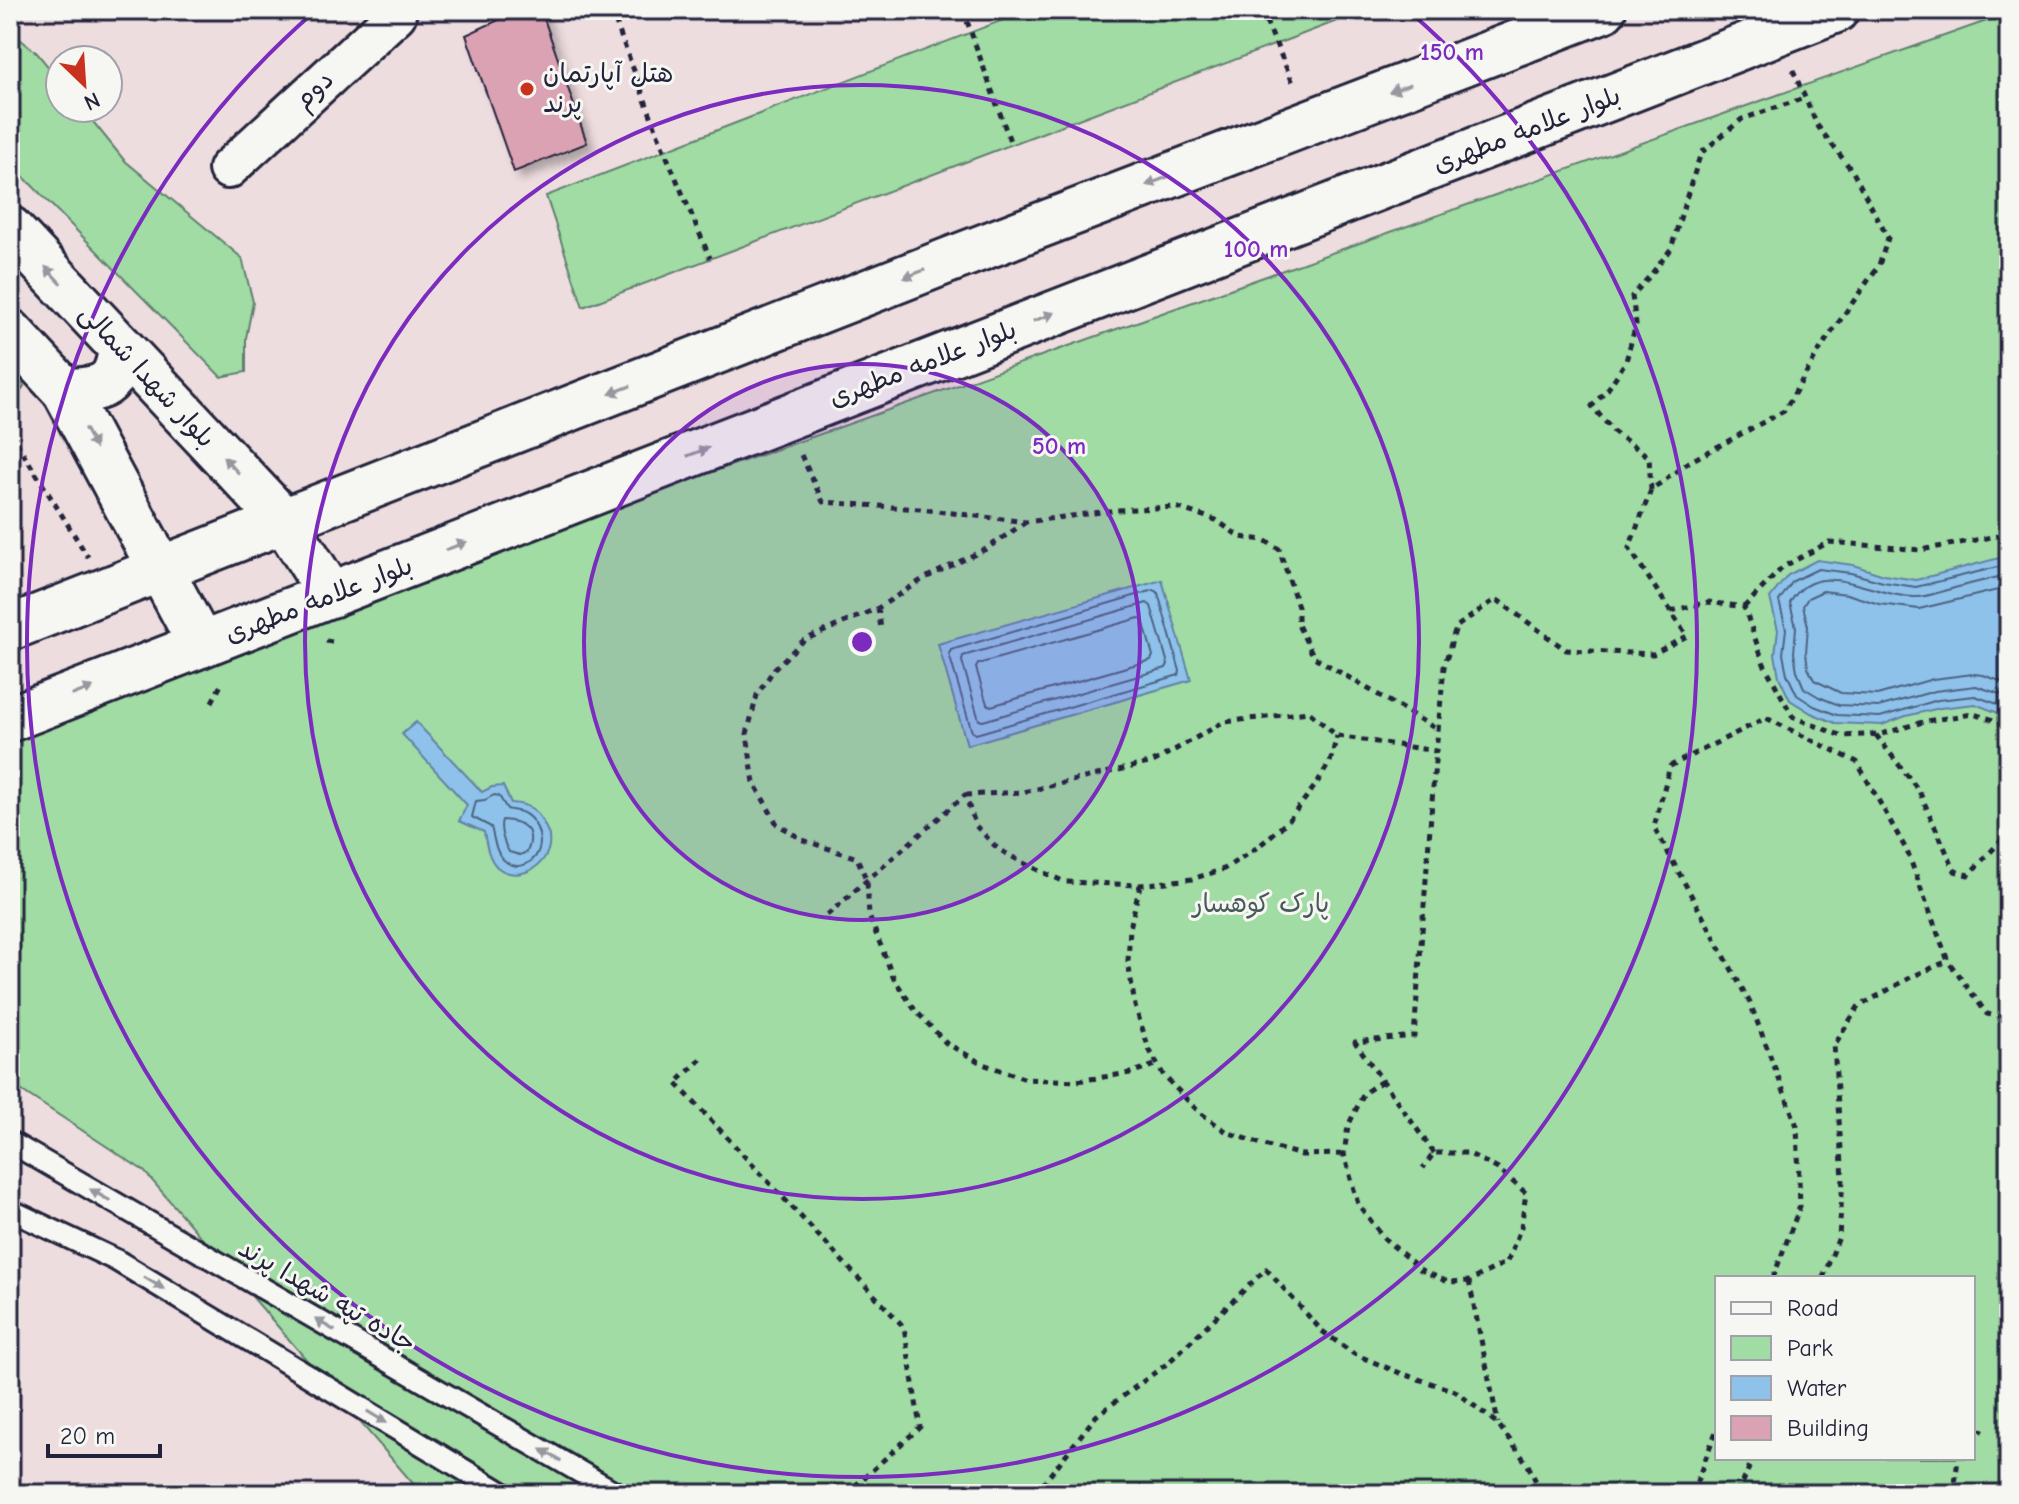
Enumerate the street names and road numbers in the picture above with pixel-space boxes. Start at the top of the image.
street label: دوم [288,65,342,118]
street label: بلوار علامه مطهری [1429,80,1625,180]
street label: بلوار شهدا شمالی [72,298,221,454]
street label: بلوار علامه مطهری [825,314,1021,414]
street label: بلوار علامه مطهری [221,550,417,650]
street label: جاده تپه شهدا پرند [233,1233,421,1360]

